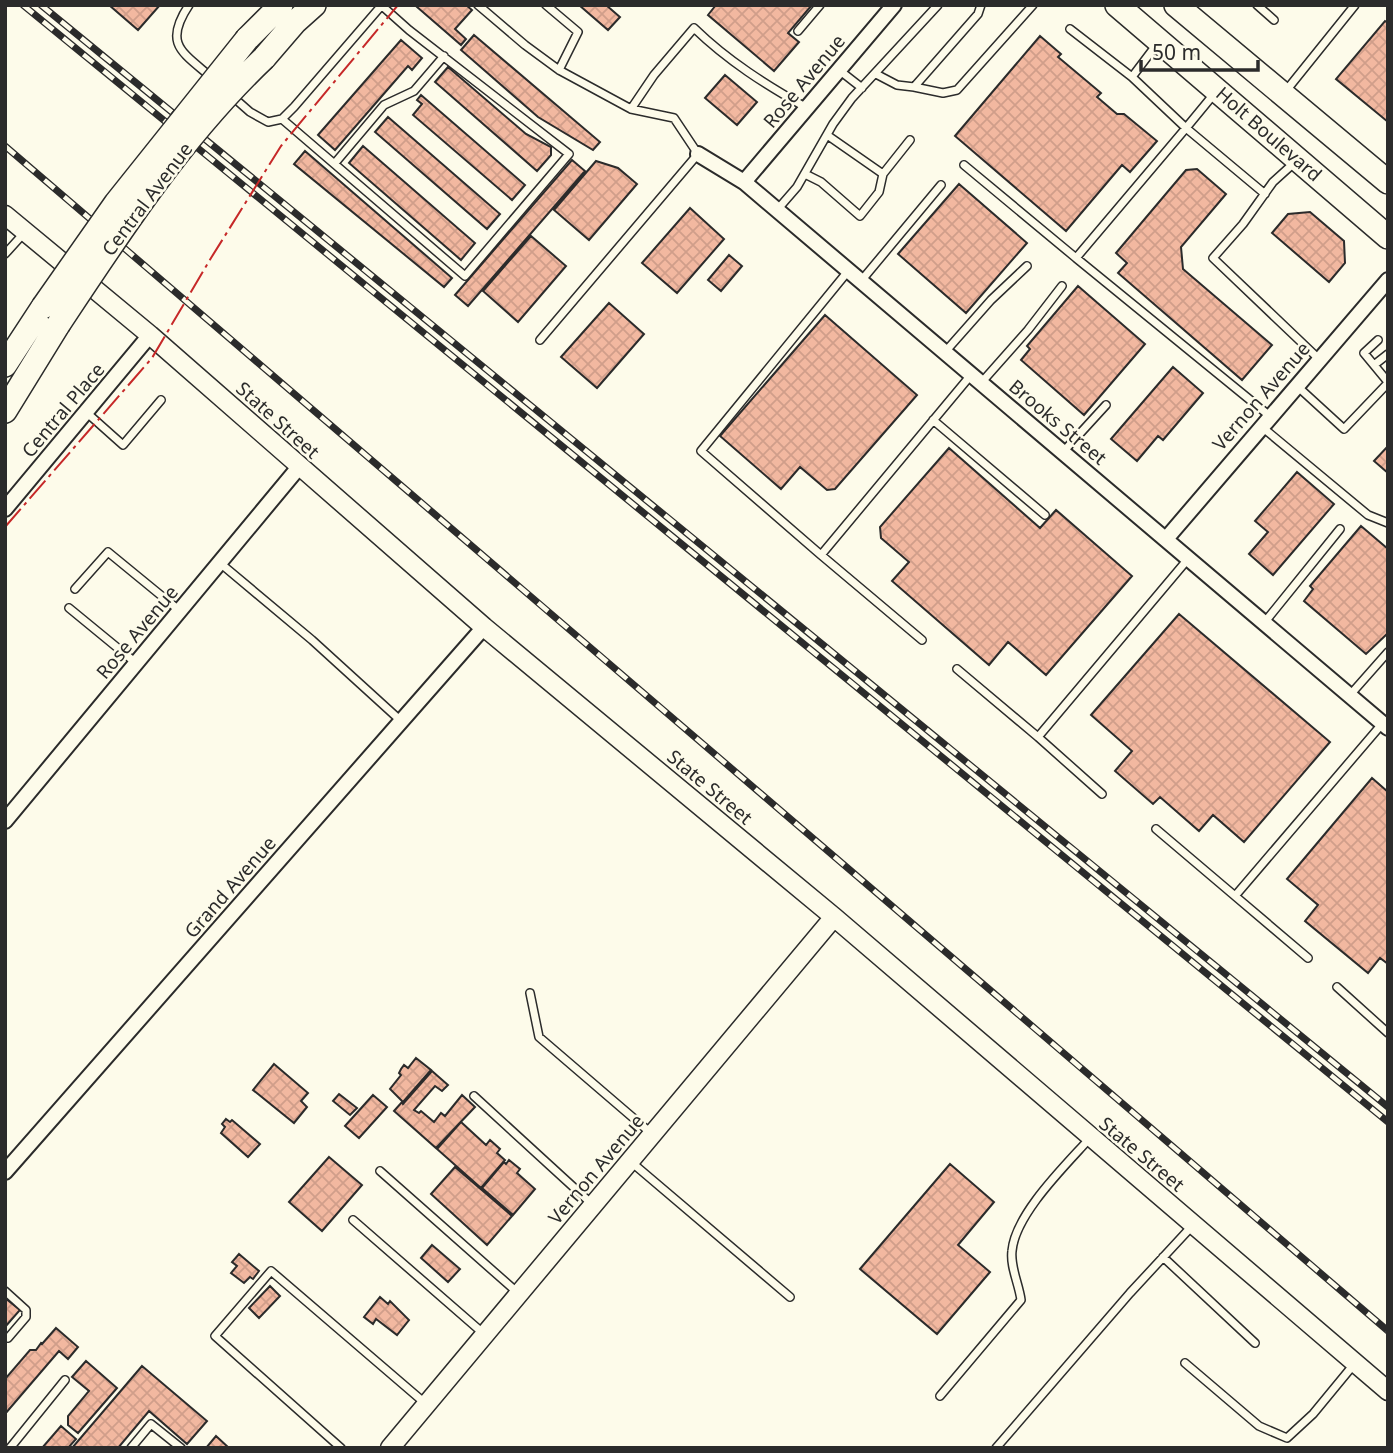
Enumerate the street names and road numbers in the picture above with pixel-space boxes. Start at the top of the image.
street label: Rose Avenue [757,29,851,133]
street label: Holt Boulevard [1210,81,1328,187]
street label: Central Avenue [96,137,198,261]
street label: Vernon Avenue [1207,336,1315,456]
street label: Central Place [16,357,110,463]
street label: Brooks Street [1004,373,1112,471]
street label: State Street [231,376,325,464]
street label: Rose Avenue [90,580,184,684]
street label: State Street [662,744,758,830]
street label: Grand Avenue [179,831,281,943]
street label: Vernon Avenue [542,1108,650,1230]
street label: State Street [1094,1111,1190,1197]

